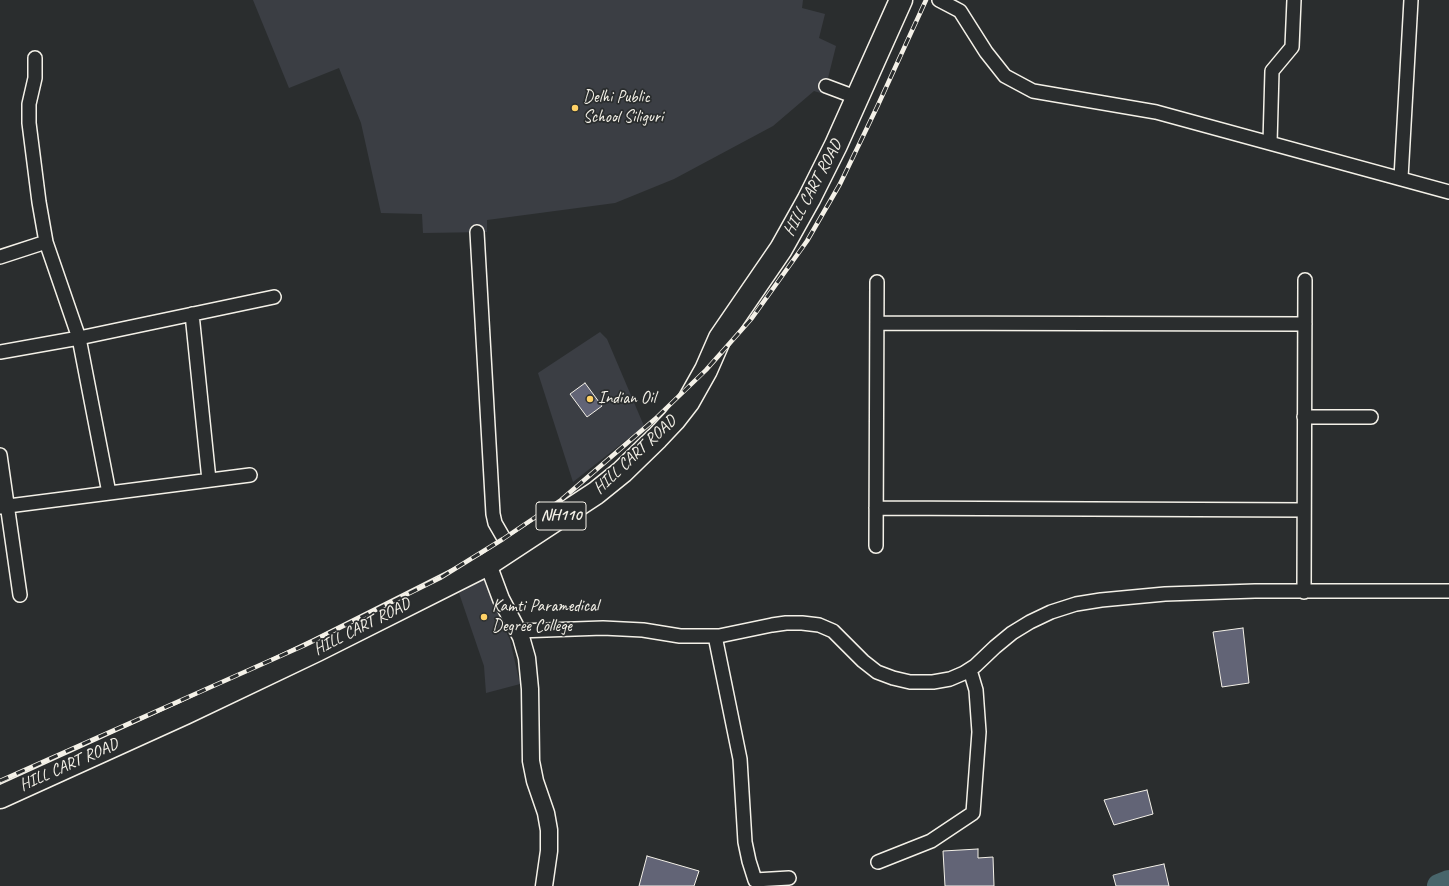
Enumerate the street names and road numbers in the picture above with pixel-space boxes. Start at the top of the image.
street label: HILL CART ROAD [779,136,847,240]
street label: HILL CART ROAD [589,411,681,499]
road number: NH110 [536,502,586,530]
street label: HILL CART ROAD [310,594,414,660]
street label: HILL CART ROAD [16,734,122,796]

